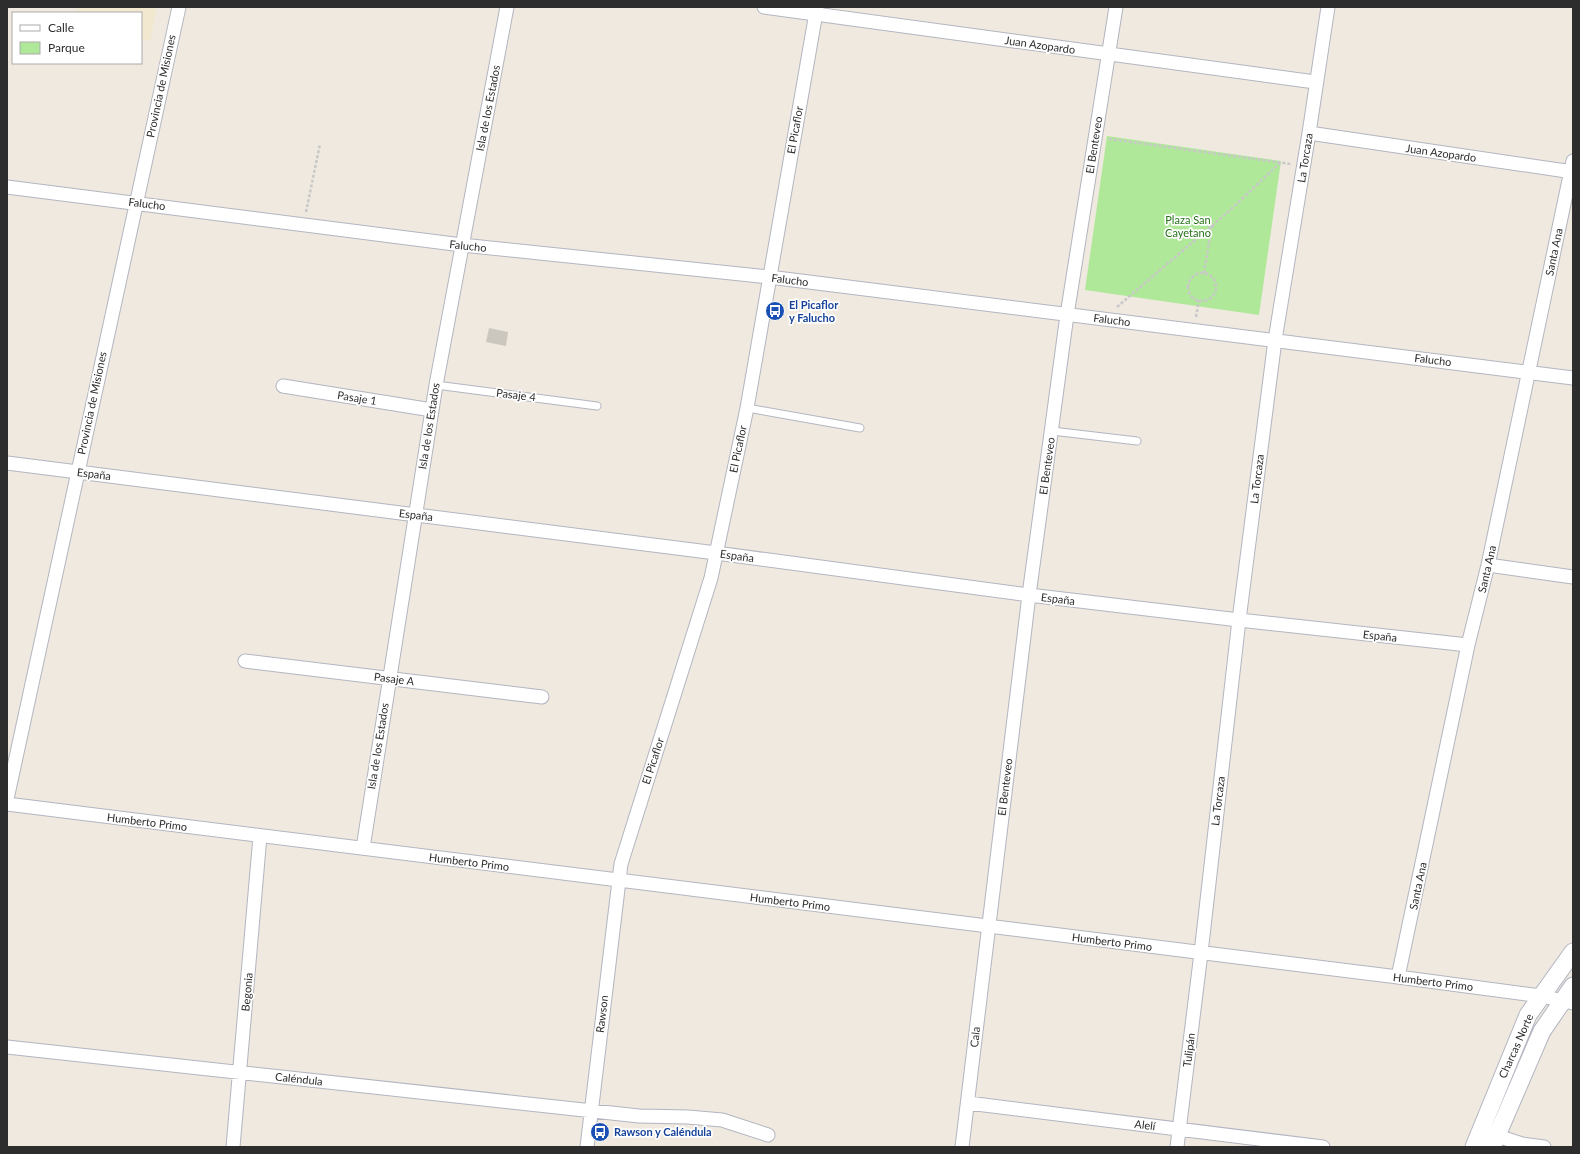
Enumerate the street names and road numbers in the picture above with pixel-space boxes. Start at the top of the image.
street label: Provincia de Misiones [143,33,178,139]
street label: Juan Azopardo [1004,33,1076,56]
street label: Isla de los Estados [473,64,502,152]
street label: El Picaflor [784,105,805,155]
street label: El Benteveo [1083,115,1104,174]
street label: La Torcaza [1294,132,1315,184]
street label: Juan Azopardo [1405,141,1477,164]
street label: Falucho [128,195,166,212]
street label: Santa Ana [1542,227,1565,277]
street label: Falucho [449,237,487,254]
street label: Falucho [771,271,809,288]
street label: Falucho [1093,311,1131,328]
street label: Provincia de Misiones [74,350,109,456]
street label: Falucho [1414,351,1452,368]
street label: Isla de los Estados [415,382,442,470]
street label: Pasaje 4 [496,386,537,403]
street label: Pasaje 1 [336,388,378,407]
street label: El Picaflor [726,424,749,474]
street label: El Benteveo [1036,436,1057,495]
street label: La Torcaza [1247,453,1266,505]
street label: España [76,465,112,482]
street label: España [398,506,434,523]
street label: Santa Ana [1475,544,1498,594]
street label: España [719,547,755,564]
street label: España [1040,590,1076,607]
street label: España [1362,627,1398,644]
street label: Pasaje A [373,670,415,687]
street label: Isla de los Estados [364,702,391,790]
street label: El Picaflor [639,736,666,786]
street label: El Benteveo [995,757,1014,816]
street label: La Torcaza [1208,775,1227,827]
street label: Humberto Primo [106,810,188,833]
street label: Humberto Primo [428,850,510,873]
street label: Santa Ana [1406,861,1429,911]
street label: Humberto Primo [749,890,831,913]
street label: Humberto Primo [1071,930,1153,953]
street label: Humberto Primo [1392,970,1474,993]
street label: Begonia [238,972,255,1012]
street label: Rawson [593,994,610,1034]
street label: Charcas Norte [1496,1011,1536,1080]
street label: Cala [967,1026,982,1048]
street label: Tulipán [1180,1032,1197,1068]
street label: Caléndula [275,1070,323,1087]
street label: Alelí [1134,1117,1157,1132]

